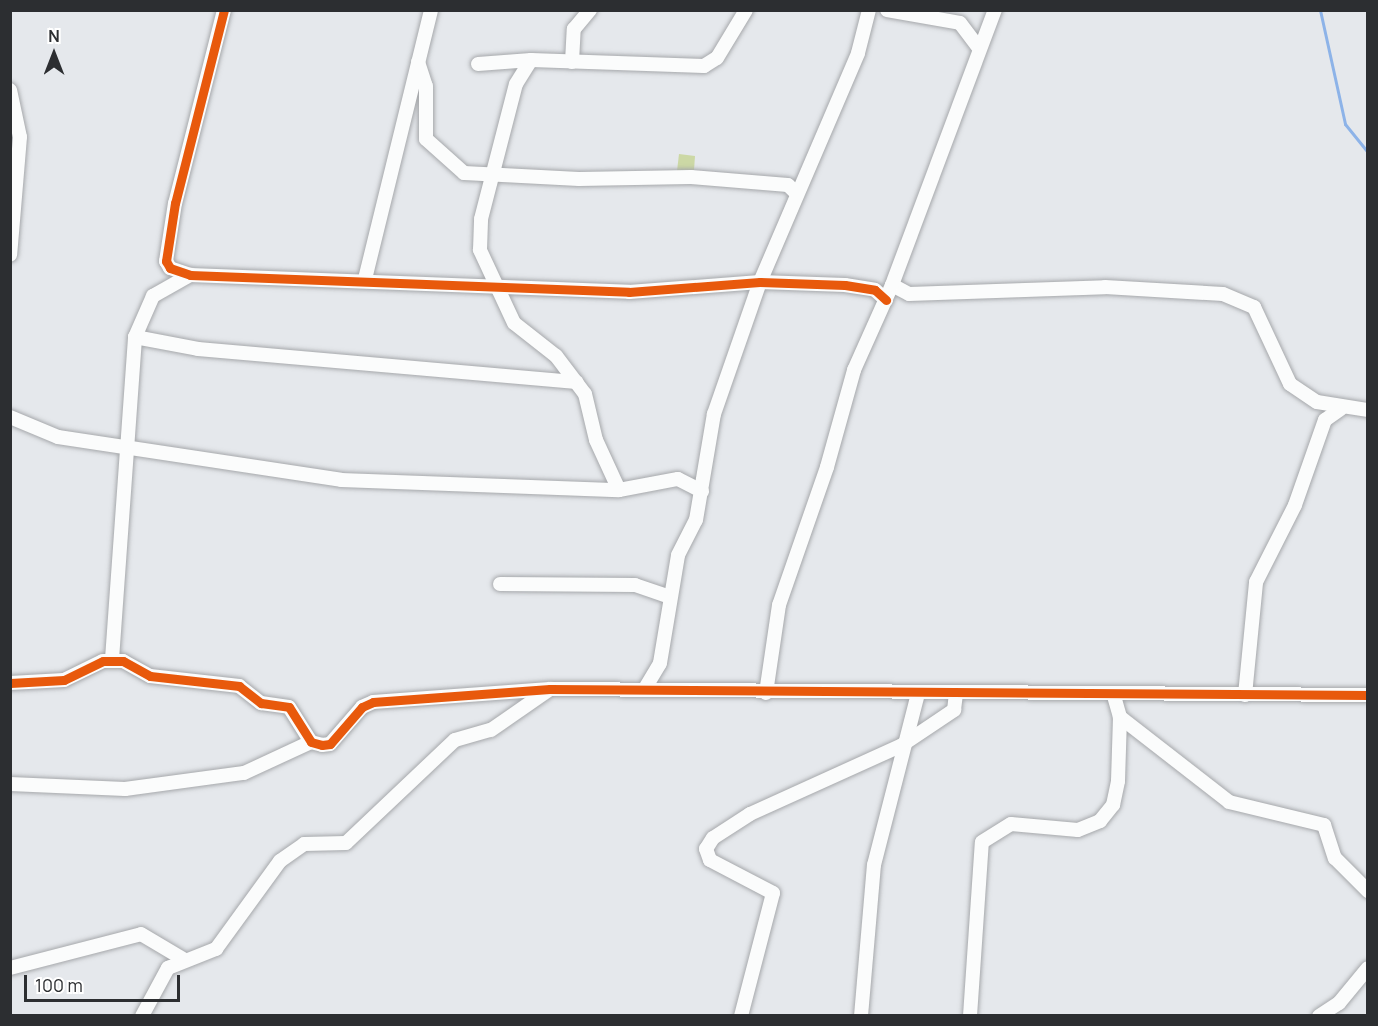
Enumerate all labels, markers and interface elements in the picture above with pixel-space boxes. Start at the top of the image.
north arrow [24,24,84,84]
text: N [48,25,60,47]
scale bar [27,963,183,1001]
text: 100 m [35,973,83,997]

